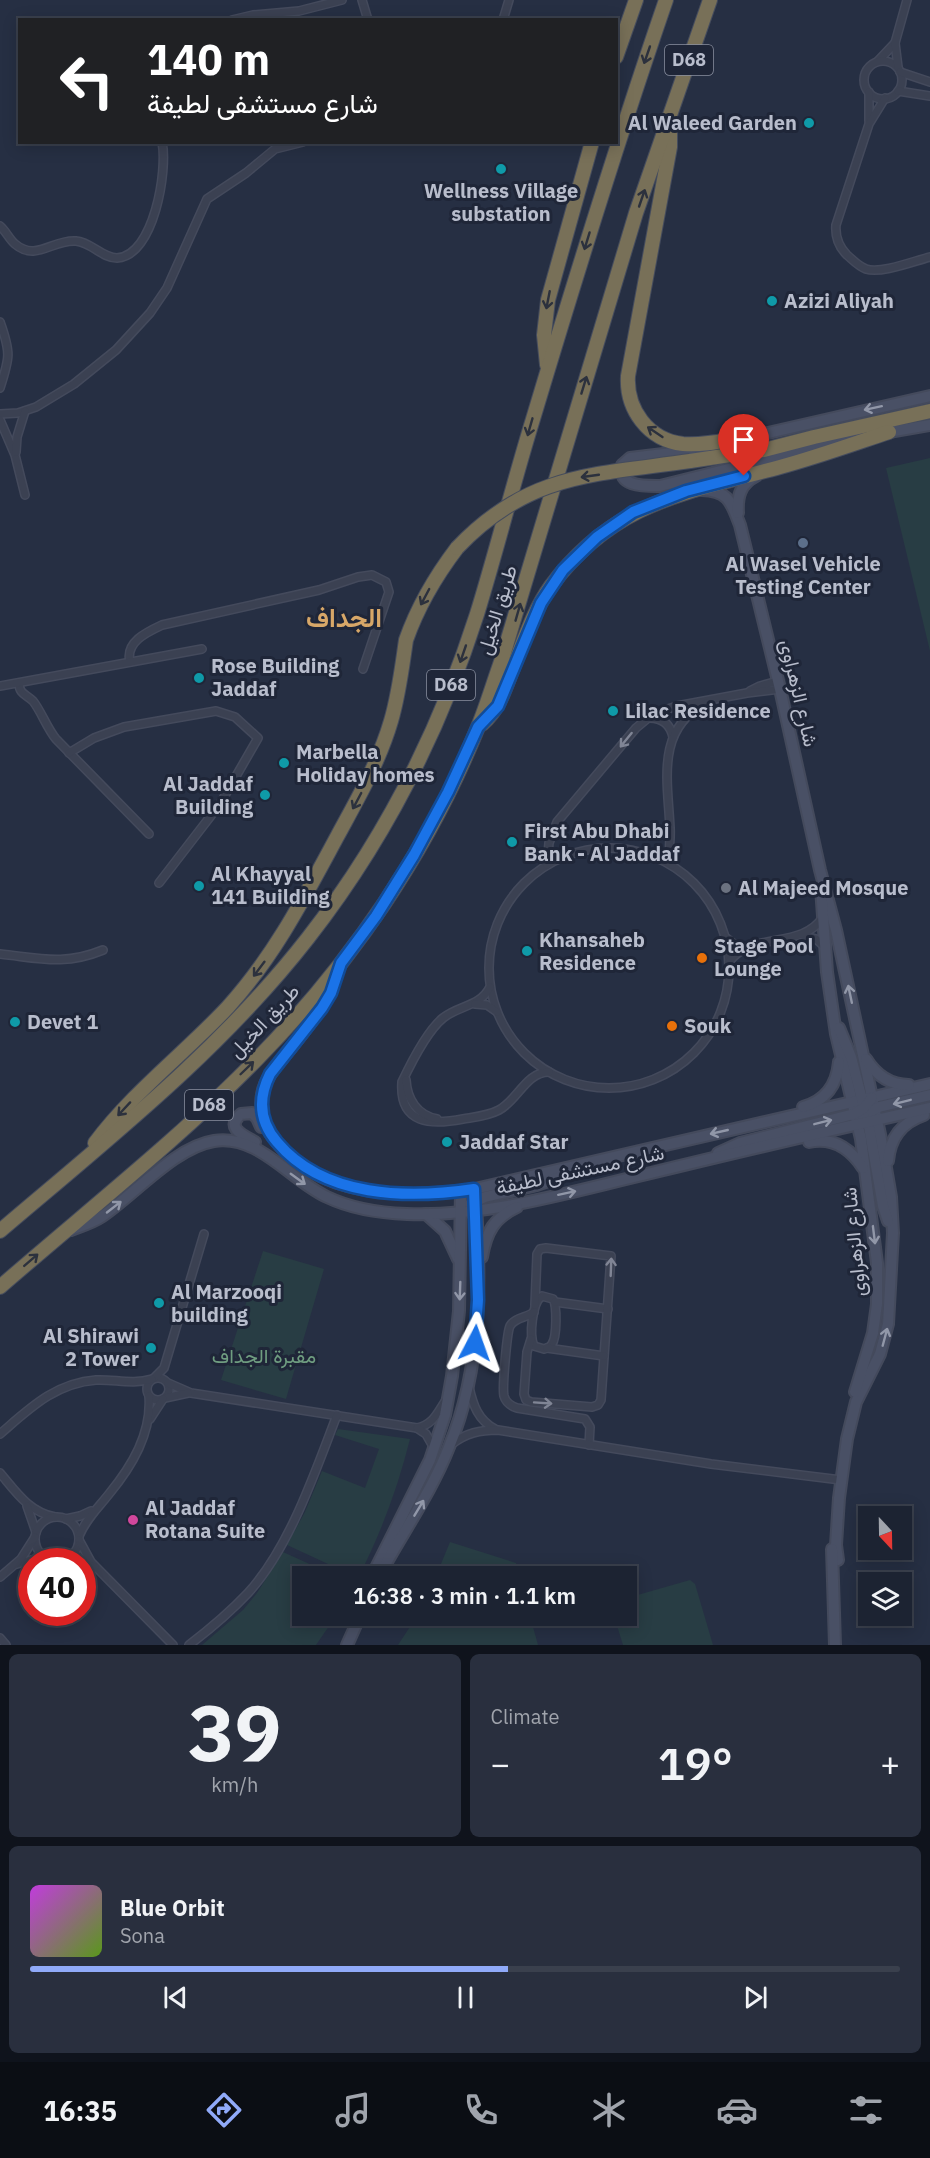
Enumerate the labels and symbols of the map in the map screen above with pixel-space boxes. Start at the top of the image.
one-way arrow [641,45,652,64]
road number: D68 [665,45,713,75]
place label: Al Waleed Garden [628,109,797,136]
marker: Al Waleed Garden [802,116,816,130]
marker: Wellness Village substation [494,162,508,176]
place label: Wellness Village substation [424,177,578,227]
one-way arrow [637,189,648,208]
one-way arrow [581,231,592,250]
place label: Azizi Aliyah [784,287,894,314]
one-way arrow [542,290,553,309]
marker: Azizi Aliyah [765,294,779,308]
one-way arrow [579,376,590,395]
one-way arrow [863,403,883,414]
pin [718,414,769,476]
one-way arrow [524,417,535,436]
one-way arrow [647,426,664,439]
one-way arrow [581,470,601,481]
marker: Al Wasel Vehicle Testing Center [796,536,810,550]
place label: Al Wasel Vehicle Testing Center [725,550,881,600]
street label: طريق الخيل [470,562,523,658]
one-way arrow [419,588,431,605]
district label: الجداف [306,600,382,634]
one-way arrow [513,603,524,622]
street label: شارع الزهراوى [773,637,825,749]
one-way arrow [456,645,467,663]
place label: Rose Building Jaddaf [211,652,340,702]
road number: D68 [427,670,475,700]
marker: Rose Building Jaddaf [192,671,206,685]
place label: Lilac Residence [625,697,771,724]
marker: Lilac Residence [606,704,620,718]
one-way arrow [619,732,633,747]
place label: Marbella Holiday homes [296,738,435,788]
marker: Marbella Holiday homes [277,756,291,770]
place label: Al Jaddaf Building [163,770,254,820]
marker: Al Jaddaf Building [258,788,272,802]
one-way arrow [351,791,362,809]
place label: First Abu Dhabi Bank - Al Jaddaf [524,817,680,867]
marker: First Abu Dhabi Bank - Al Jaddaf [505,835,519,849]
place label: Al Khayyal 141 Building [211,860,331,910]
place label: Al Majeed Mosque [738,874,908,901]
marker: Al Khayyal 141 Building [192,879,206,893]
marker: Al Majeed Mosque [719,881,733,895]
place label: Khansaheb Residence [539,926,645,976]
place label: Stage Pool Lounge [714,932,814,982]
marker: Khansaheb Residence [520,944,534,958]
marker: Stage Pool Lounge [695,951,709,965]
one-way arrow [253,960,266,976]
street label: طريق الخيل [222,978,305,1064]
one-way arrow [843,984,855,1003]
place label: Devet 1 [27,1008,98,1035]
place label: Souk [684,1012,732,1039]
marker: Devet 1 [8,1015,22,1029]
marker: Souk [665,1019,679,1033]
one-way arrow [240,1061,255,1076]
road number: D68 [185,1090,233,1120]
one-way arrow [893,1096,912,1108]
one-way arrow [117,1101,131,1116]
one-way arrow [813,1116,832,1127]
one-way arrow [709,1127,728,1139]
place label: Jaddaf Star [459,1128,569,1155]
marker: Jaddaf Star [440,1135,454,1149]
street label: شارع مستشفى لطيفة [493,1139,667,1201]
one-way arrow [289,1173,305,1186]
one-way arrow [558,1186,577,1198]
street label: شارع الزهراوى [835,1186,873,1298]
one-way arrow [106,1200,122,1213]
one-way arrow [869,1225,880,1245]
one-way arrow [23,1253,38,1267]
one-way arrow [605,1257,616,1277]
place label: Al Marzooqi building [171,1278,282,1328]
one-way arrow [454,1281,466,1301]
marker: Al Marzooqi building [152,1296,166,1310]
position arrow [443,1311,507,1375]
place label: Al Shirawi 2 Tower [43,1322,139,1372]
one-way arrow [879,1328,891,1347]
marker: Al Shirawi 2 Tower [144,1341,158,1355]
park label: مقبرة الجداف [212,1342,316,1369]
one-way arrow [533,1398,552,1409]
place label: Al Jaddaf Rotana Suite [145,1494,265,1544]
one-way arrow [414,1500,426,1517]
north arrow [858,1506,912,1560]
marker: Al Jaddaf Rotana Suite [126,1513,140,1527]
speed limit sign: 40 [18,1548,96,1626]

